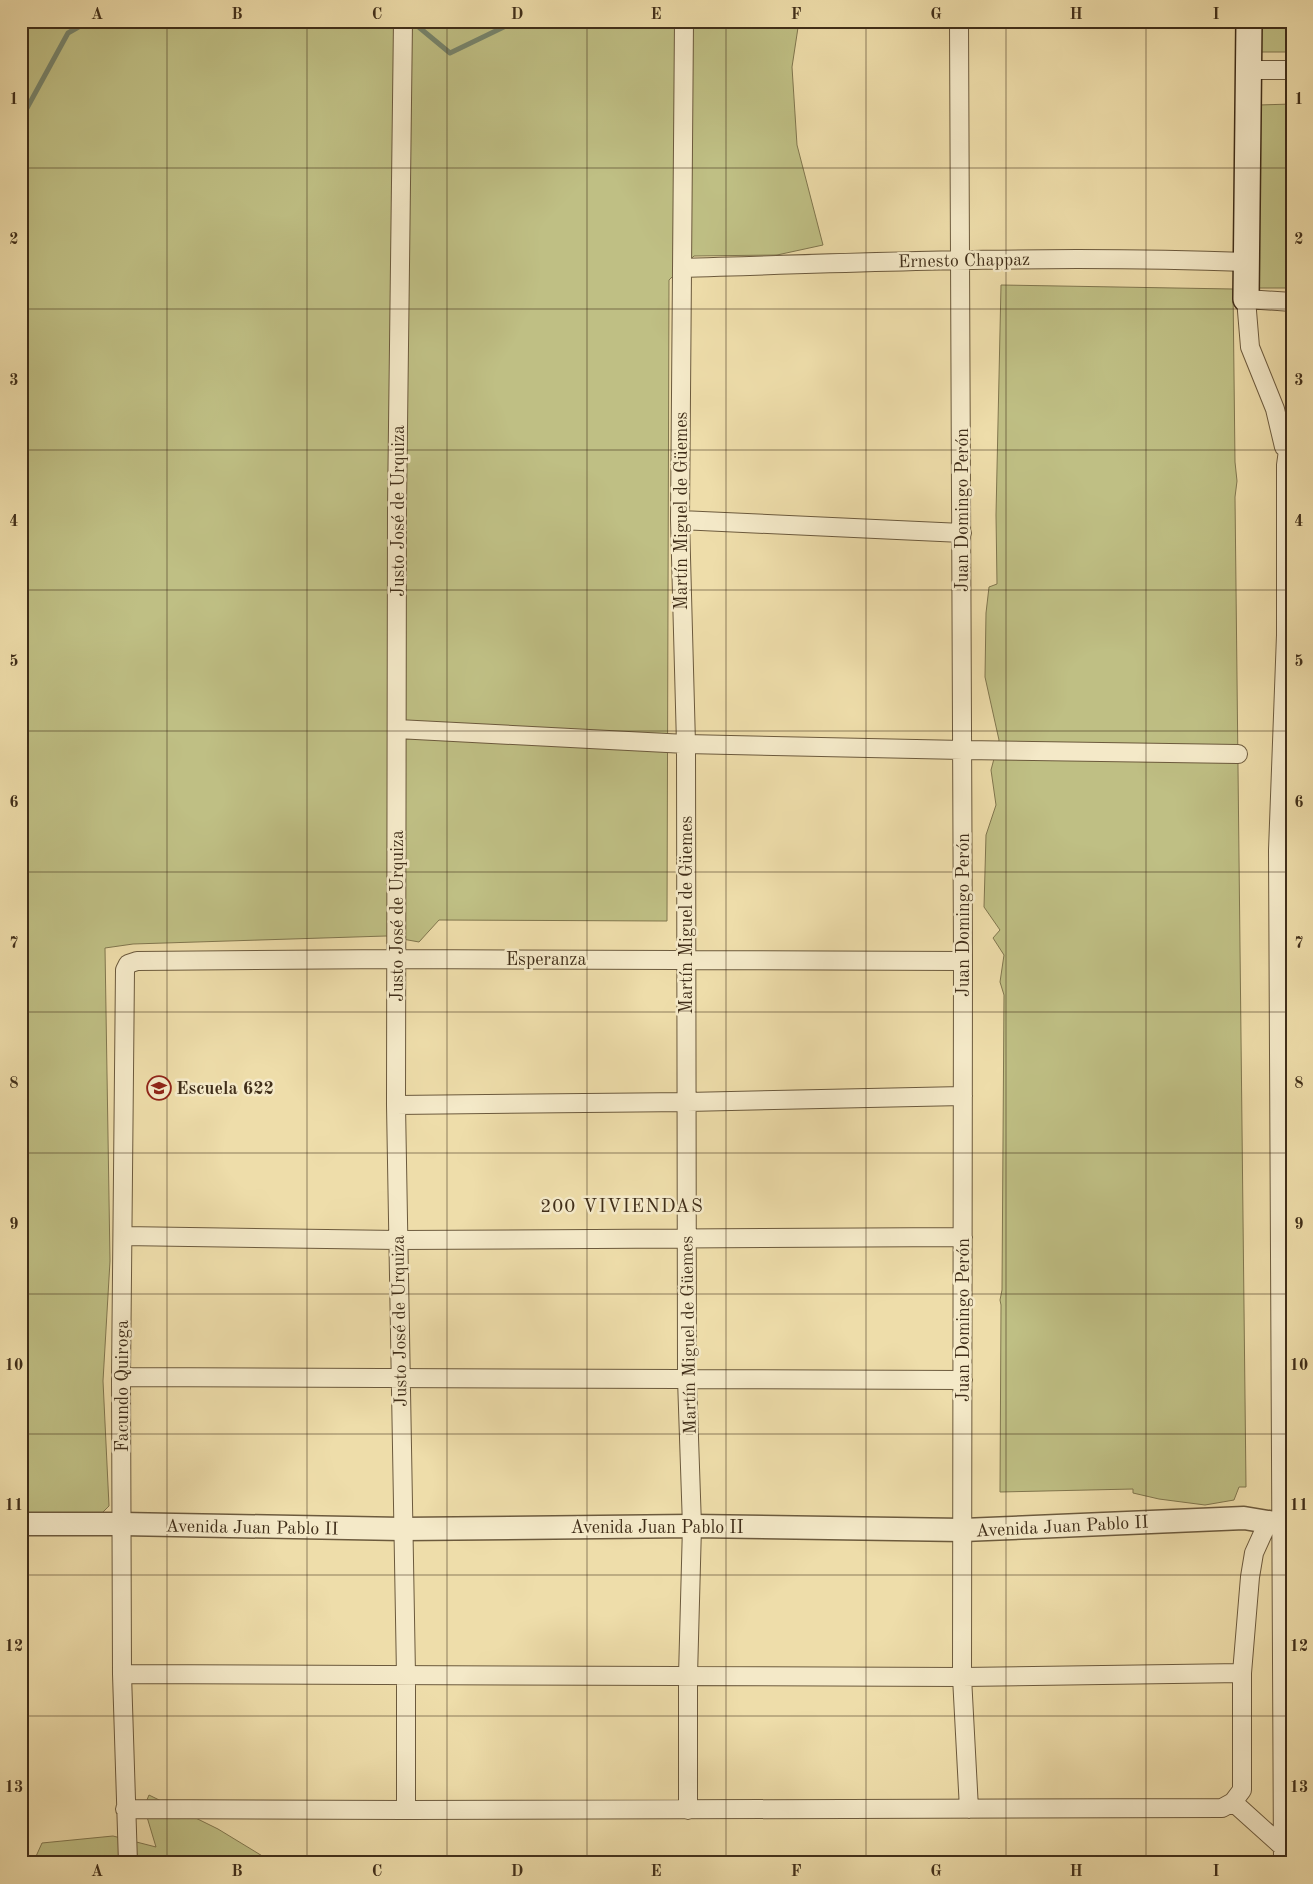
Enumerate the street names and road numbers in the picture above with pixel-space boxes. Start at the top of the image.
street label: Ernesto Chappaz [898,251,1030,271]
street label: Martín Miguel de Güemes [673,411,691,610]
street label: Justo José de Urquiza [390,425,408,597]
street label: Juan Domingo Perón [954,428,972,592]
street label: Martín Miguel de Güemes [678,815,696,1014]
street label: Justo José de Urquiza [389,830,407,1002]
street label: Juan Domingo Perón [955,833,973,997]
street label: Esperanza [506,951,586,969]
street label: Justo José de Urquiza [390,1235,410,1407]
street label: Martín Miguel de Güemes [678,1235,700,1434]
street label: Juan Domingo Perón [955,1238,973,1402]
street label: Facundo Quiroga [114,1320,132,1452]
street label: Avenida Juan Pablo II [975,1513,1149,1541]
street label: Avenida Juan Pablo II [165,1517,339,1539]
street label: Avenida Juan Pablo II [570,1519,744,1537]

